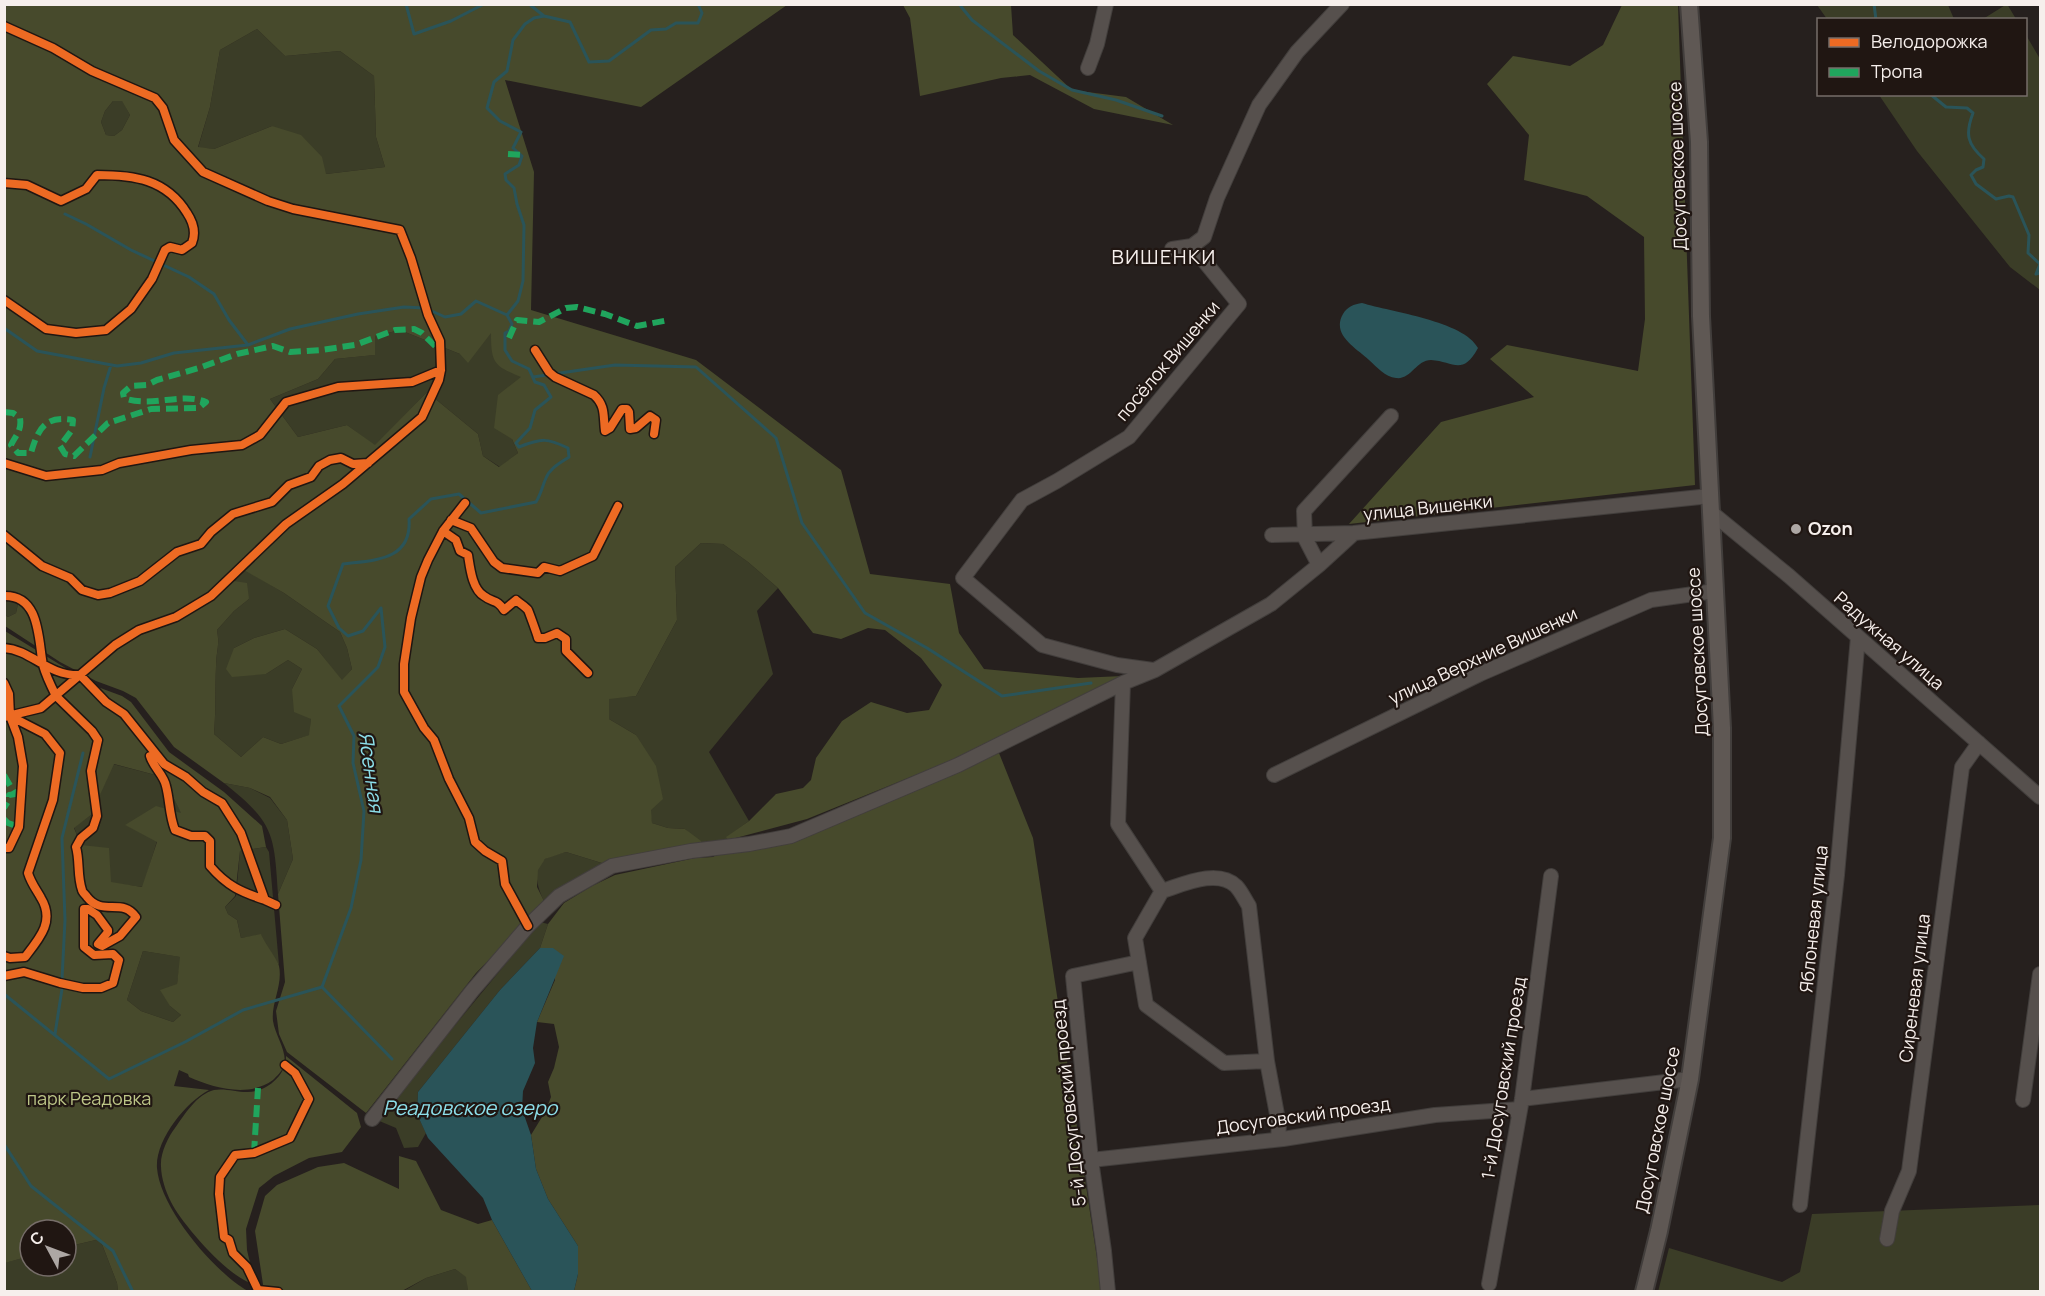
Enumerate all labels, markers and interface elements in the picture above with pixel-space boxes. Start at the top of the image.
legend [1817,18,2027,96]
text: Велодорожка [1871,29,1988,53]
text: Тропа [1871,59,1922,83]
street label: Досуговское шоссе [1662,81,1692,251]
district label: ВИШЕНКИ [1111,243,1217,270]
street label: посёлок Вишенки [1110,295,1225,426]
street label: улица Вишенки [1362,488,1494,526]
place label: Ozon [1808,516,1853,540]
marker: Ozon [1789,522,1803,536]
street label: Досуговское шоссе [1681,567,1713,737]
street label: Радужная улица [1829,586,1950,695]
street label: улица Верхние Вишенки [1384,601,1581,710]
water label: Ясенная [352,730,391,816]
street label: Яблоневая улица [1793,844,1833,994]
street label: Сиреневая улица [1893,912,1935,1064]
street label: 1-й Досуговский проезд [1475,975,1531,1181]
street label: 5-й Досуговский проезд [1045,998,1091,1208]
street label: Досуговское шоссе [1629,1044,1685,1215]
park label: парк Реадовка [27,1086,151,1110]
street label: Досуговский проезд [1214,1091,1392,1139]
water label: Реадовское озеро [383,1094,558,1121]
north arrow [18,1218,78,1278]
text: С [24,1226,49,1250]

